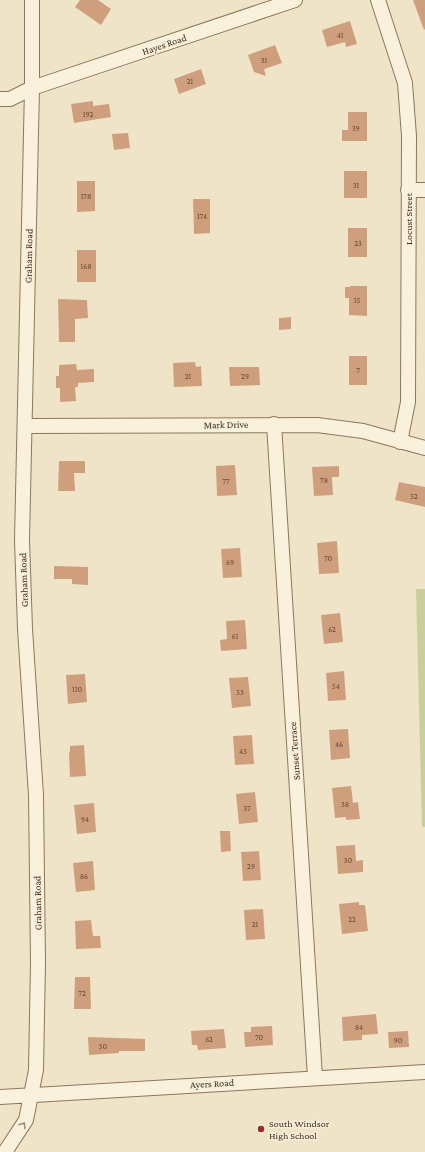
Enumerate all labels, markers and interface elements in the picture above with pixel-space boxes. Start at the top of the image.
house number: 41 [337,31,344,40]
street label: Hayes Road [141,32,188,57]
house number: 31 [261,56,268,65]
house number: 21 [187,77,194,86]
house number: 192 [83,110,93,119]
house number: 39 [352,124,360,133]
house number: 31 [353,181,360,190]
house number: 178 [81,192,91,201]
street label: Locust Street [403,192,414,245]
house number: 174 [197,212,207,221]
street label: Graham Road [23,228,34,283]
house number: 23 [354,239,362,248]
house number: 168 [80,262,92,271]
house number: 15 [354,296,360,305]
house number: 7 [356,366,360,375]
house number: 21 [185,372,192,381]
house number: 29 [241,372,249,381]
street label: Mark Drive [204,419,249,430]
house number: 78 [320,476,328,485]
house number: 77 [222,477,230,486]
house number: 52 [410,492,418,501]
street label: Graham Road [17,552,30,607]
house number: 70 [324,554,333,563]
house number: 69 [226,558,234,567]
house number: 62 [328,625,336,634]
house number: 61 [232,632,239,641]
house number: 54 [332,682,340,691]
house number: 110 [72,685,82,694]
house number: 53 [236,688,244,697]
street label: Sunset Terrace [287,721,302,780]
house number: 46 [335,740,343,749]
house number: 45 [239,747,247,756]
house number: 38 [341,800,349,809]
house number: 37 [243,804,251,813]
house number: 94 [81,815,89,824]
house number: 30 [344,856,353,865]
house number: 29 [247,862,255,871]
house number: 86 [80,872,88,881]
street label: Graham Road [32,875,43,930]
house number: 22 [348,915,356,924]
house number: 21 [252,920,259,929]
house number: 72 [78,989,86,998]
house number: 84 [355,1023,363,1032]
house number: 70 [255,1033,264,1042]
house number: 62 [205,1035,213,1044]
house number: 90 [394,1036,403,1045]
house number: 50 [99,1042,108,1051]
street label: Ayers Road [190,1077,235,1090]
place label: South Windsor High School [269,1118,330,1141]
one-way arrow [18,1122,25,1129]
marker: South Windsor High School [256,1124,266,1134]

